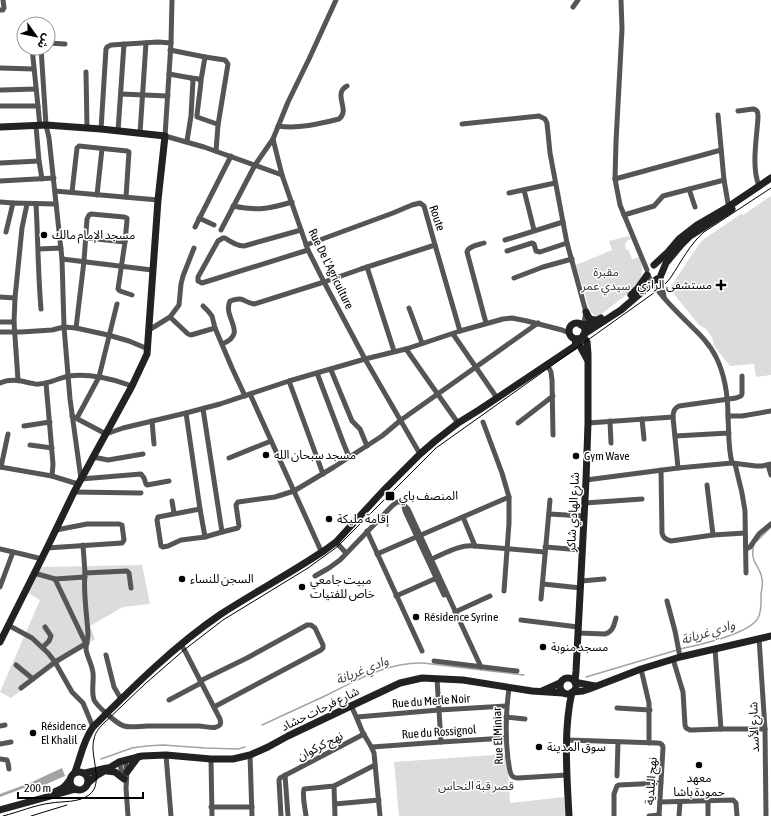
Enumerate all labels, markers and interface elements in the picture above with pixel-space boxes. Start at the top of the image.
north arrow [16,16,56,56]
text: ش [34,31,54,51]
street label: Route [426,203,448,233]
street label: Rue De L'Agriculture [305,227,357,311]
place label: مسجد الإمام مالك [52,228,135,244]
marker: مسجد الإمام مالك [39,230,49,240]
park label: مقبرة سيدي عمر [581,265,630,296]
place label: مستشفى الرازي [638,278,712,295]
marker: مستشفى الرازي [715,279,727,291]
place label: مسجد سبحان الله [274,448,356,462]
place label: Gym Wave [584,449,630,463]
marker: مسجد سبحان الله [261,450,271,460]
marker: Gym Wave [571,451,581,461]
street label: شارع الهادي شاكر [564,472,585,553]
place label: المنصف باي [399,489,458,506]
marker: المنصف باي [384,490,396,502]
place label: إقامة مليكة [337,512,389,527]
marker: إقامة مليكة [324,514,334,524]
place label: السجن للنساء [190,572,254,586]
place label: مبيت جامعي خاص للفتيات [310,573,375,601]
marker: السجن للنساء [177,574,187,584]
marker: مبيت جامعي خاص للفتيات [297,582,307,592]
place label: Résidence Syrine [424,610,498,624]
marker: Résidence Syrine [411,612,421,622]
water label: وادي غريانة [679,617,738,650]
place label: مسجد منوبة [551,640,608,654]
marker: مسجد منوبة [538,642,548,652]
water label: وادي غريانة [333,653,392,690]
street label: شارع فرحات حشاد [279,684,362,736]
street label: Rue du Merle Noir [391,691,471,711]
street label: شارع الأسد [746,701,764,753]
street label: Rue El Miniar [490,707,506,765]
place label: Résidence El Khalil [41,719,86,747]
street label: Rue du Rossignol [401,722,478,742]
marker: Résidence El Khalil [28,728,38,738]
street label: نهج كركوان [295,728,346,765]
place label: سوق المدينة [547,740,606,754]
marker: سوق المدينة [534,742,544,752]
street label: نهج البلدية [642,756,662,806]
marker: معهد حمودة باشا [694,760,704,770]
place label: معهد حمودة باشا [673,771,725,799]
scale bar [18,774,143,800]
park label: قصر قبة النحاس [438,779,514,793]
text: 200 m [24,781,51,795]

